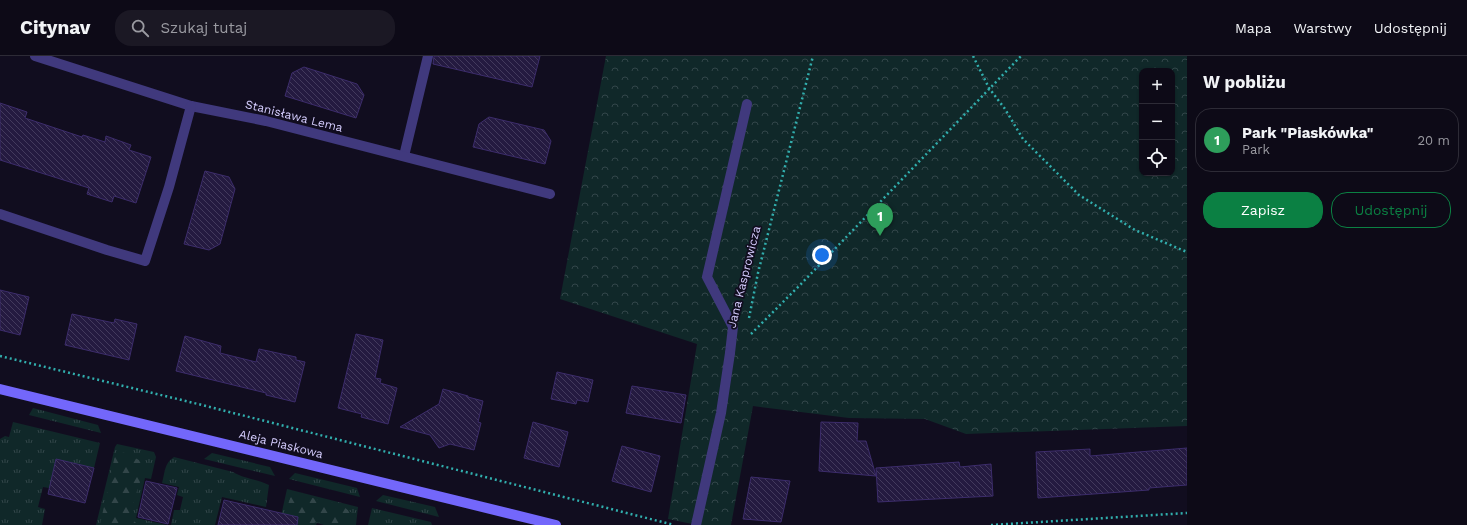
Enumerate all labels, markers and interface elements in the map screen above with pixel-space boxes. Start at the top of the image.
search box [115,10,395,46]
text: Citynav [20,16,91,39]
icon: search [129,17,151,39]
text: Szukaj tutaj [161,19,247,37]
text: Mapa [1235,20,1271,36]
text: Warstwy [1293,20,1352,36]
text: Udostępnij [1374,20,1447,36]
map controls [1139,68,1175,176]
button: + [1139,68,1175,104]
text: W pobliżu [1203,72,1286,92]
street label: Stanisława Lema [244,97,345,135]
button: − [1139,104,1175,140]
text: Park "Piaskówka" [1242,124,1373,142]
text: 1 [1214,133,1220,148]
text: 20 m [1418,133,1450,148]
button: locate [1139,140,1175,176]
text: Park [1242,142,1270,157]
button: Zapisz [1203,192,1323,228]
button: Udostępnij [1331,192,1451,228]
pin: 1 [867,203,893,236]
street label: Jana Kasprowicza [725,224,763,329]
your location [812,245,832,265]
street label: Aleja Piaskowa [237,427,325,461]

